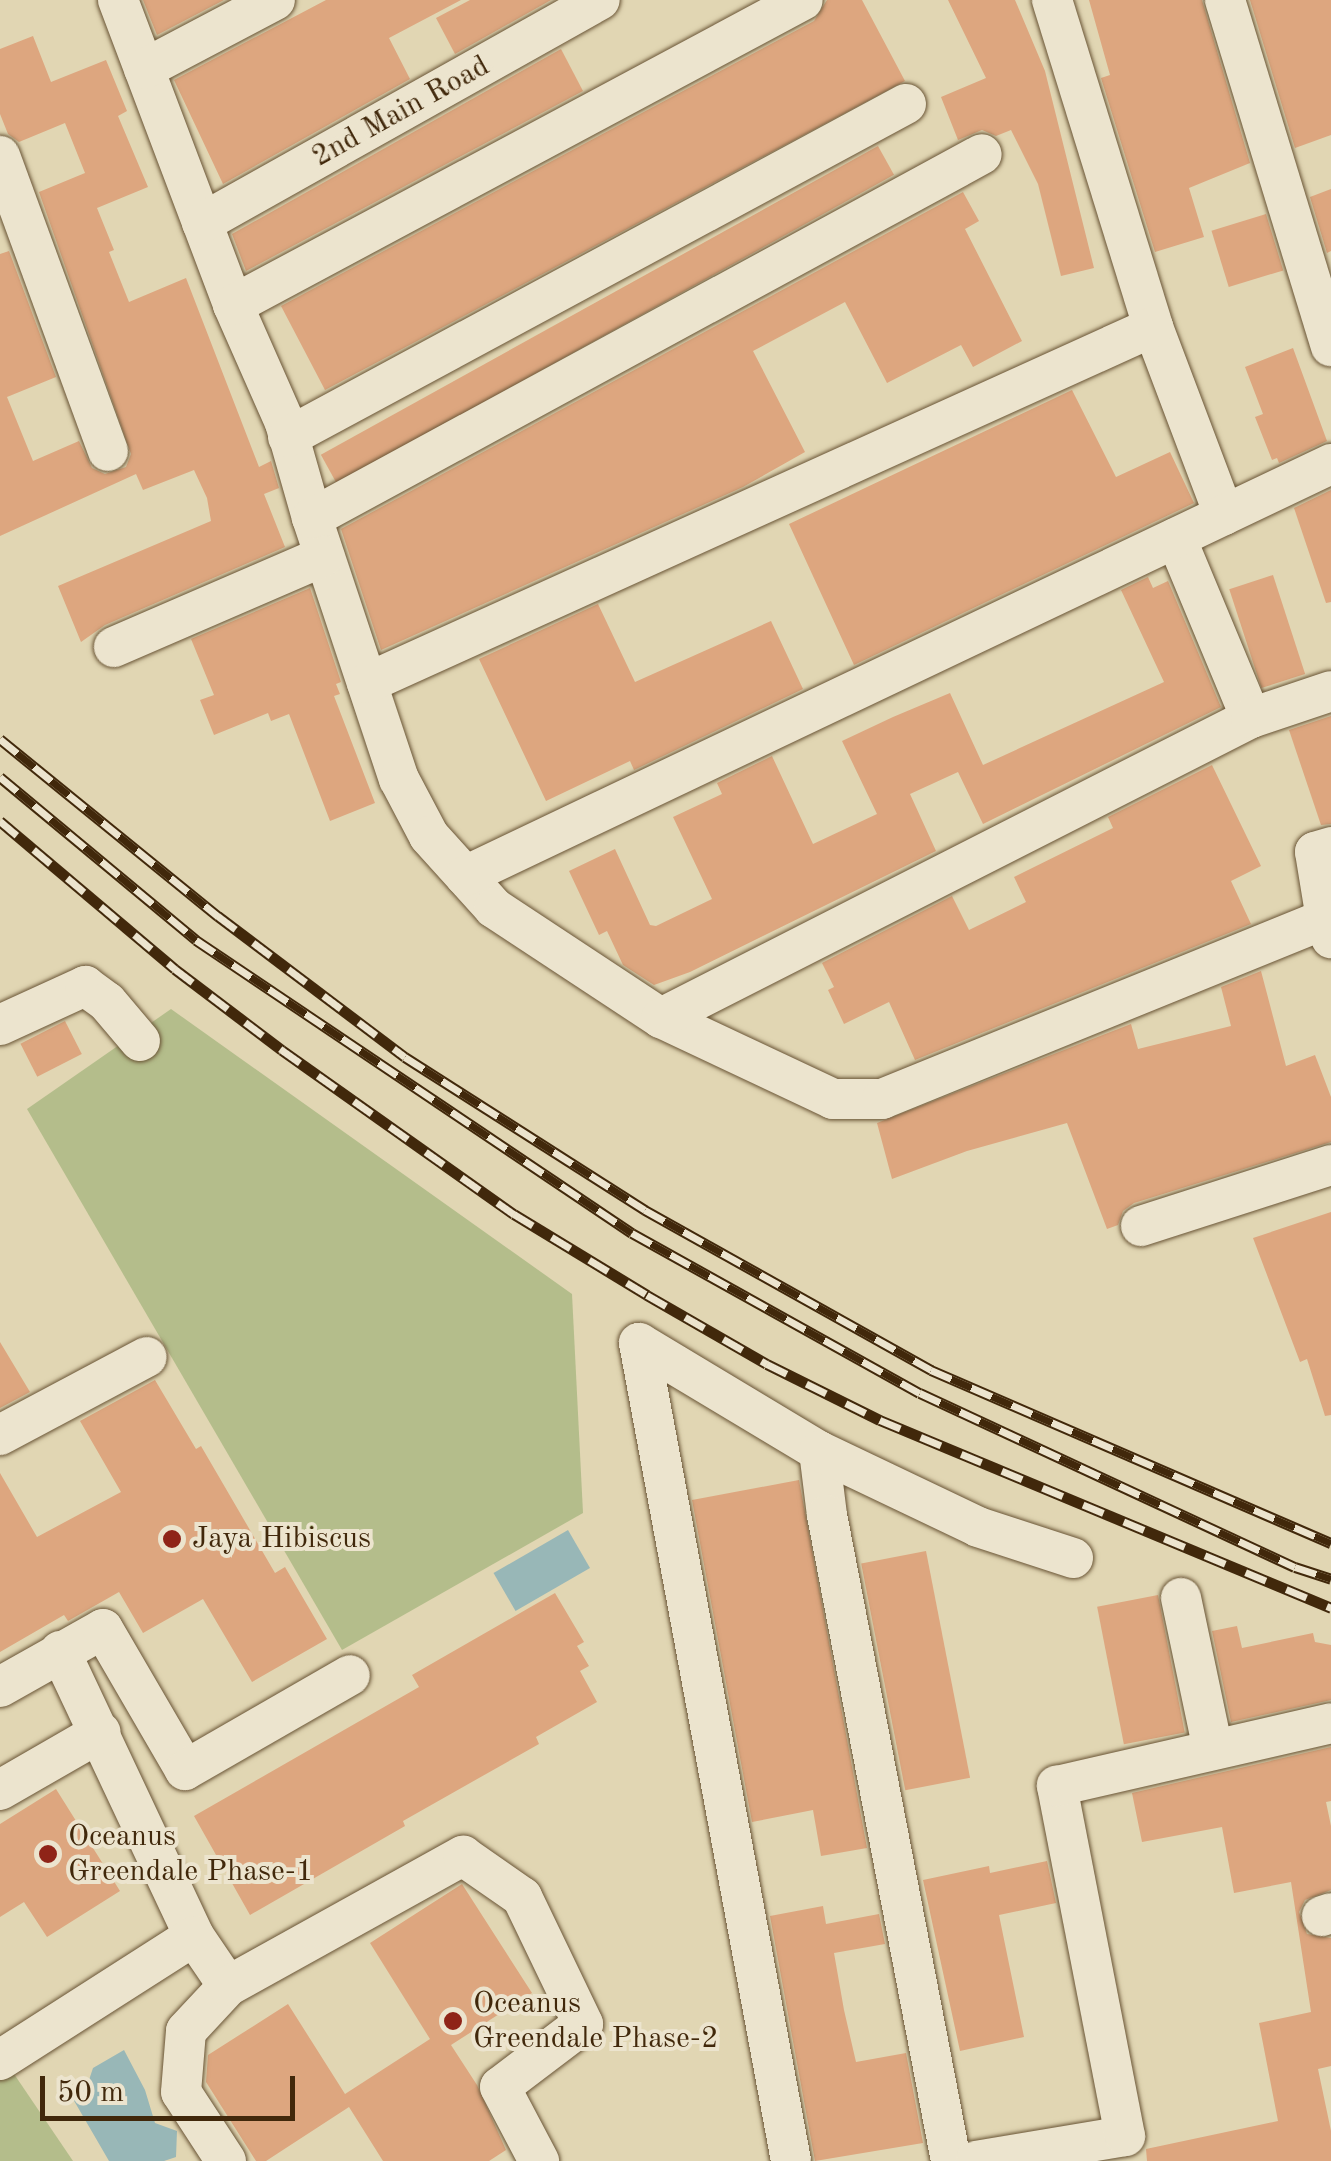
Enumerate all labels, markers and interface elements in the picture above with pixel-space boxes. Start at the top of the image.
street label: 2nd Main Road [306,48,496,176]
place label: Jaya Hibiscus [192,1521,371,1557]
marker: Jaya Hibiscus [161,1528,183,1550]
place label: Oceanus Greendale Phase-1 [68,1819,313,1890]
marker: Oceanus Greendale Phase-1 [37,1843,59,1865]
place label: Oceanus Greendale Phase-2 [473,1986,718,2056]
marker: Oceanus Greendale Phase-2 [442,2010,464,2032]
scale bar [45,2056,300,2118]
text: 50 m [57,2078,124,2108]

